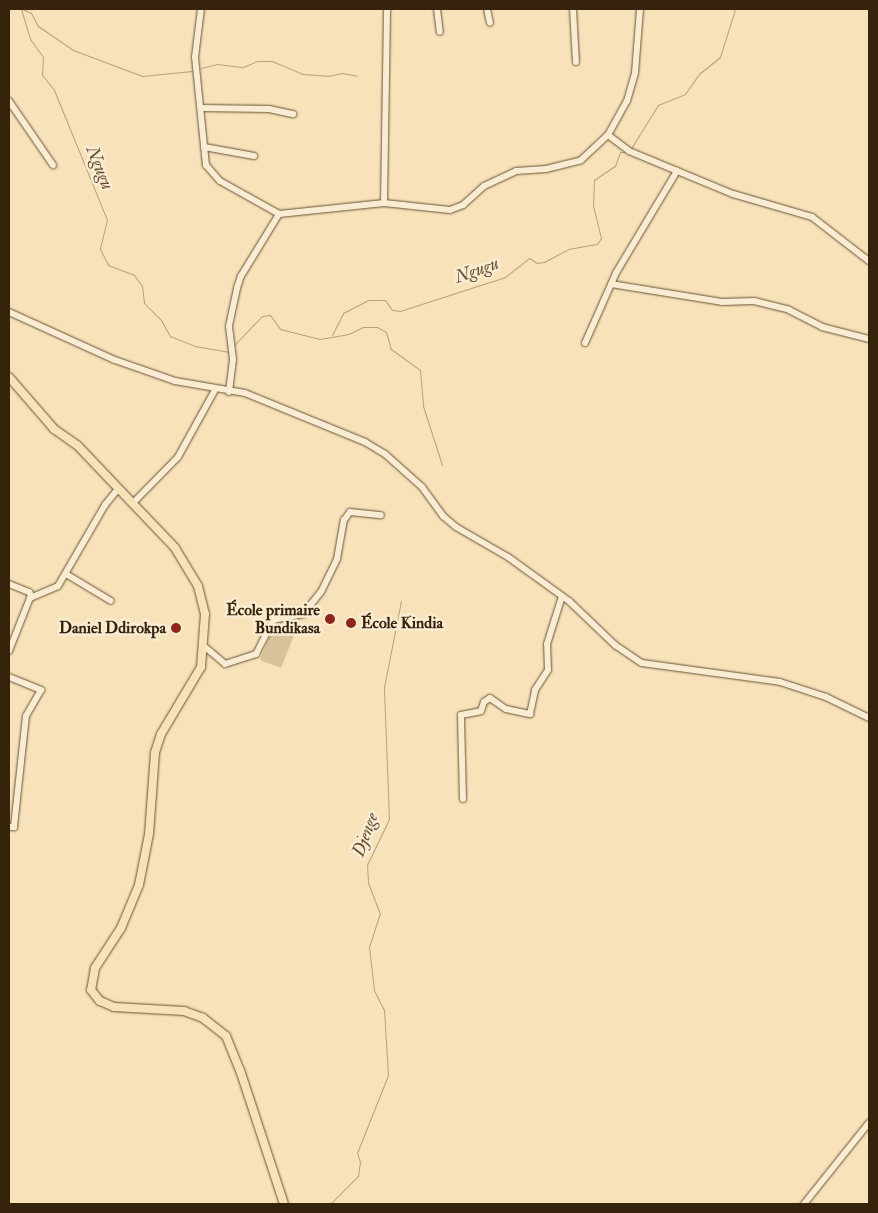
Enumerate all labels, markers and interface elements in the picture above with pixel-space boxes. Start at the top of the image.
water label: Ngugu [81,143,117,193]
water label: Ngugu [452,253,502,289]
place label: École primaire Bundikasa [226,600,320,638]
marker: École primaire Bundikasa [324,613,336,625]
place label: École Kindia [361,613,443,633]
marker: École Kindia [345,617,357,629]
place label: Daniel Ddirokpa [59,618,166,638]
marker: Daniel Ddirokpa [170,622,182,634]
water label: Djenge [348,810,384,860]

